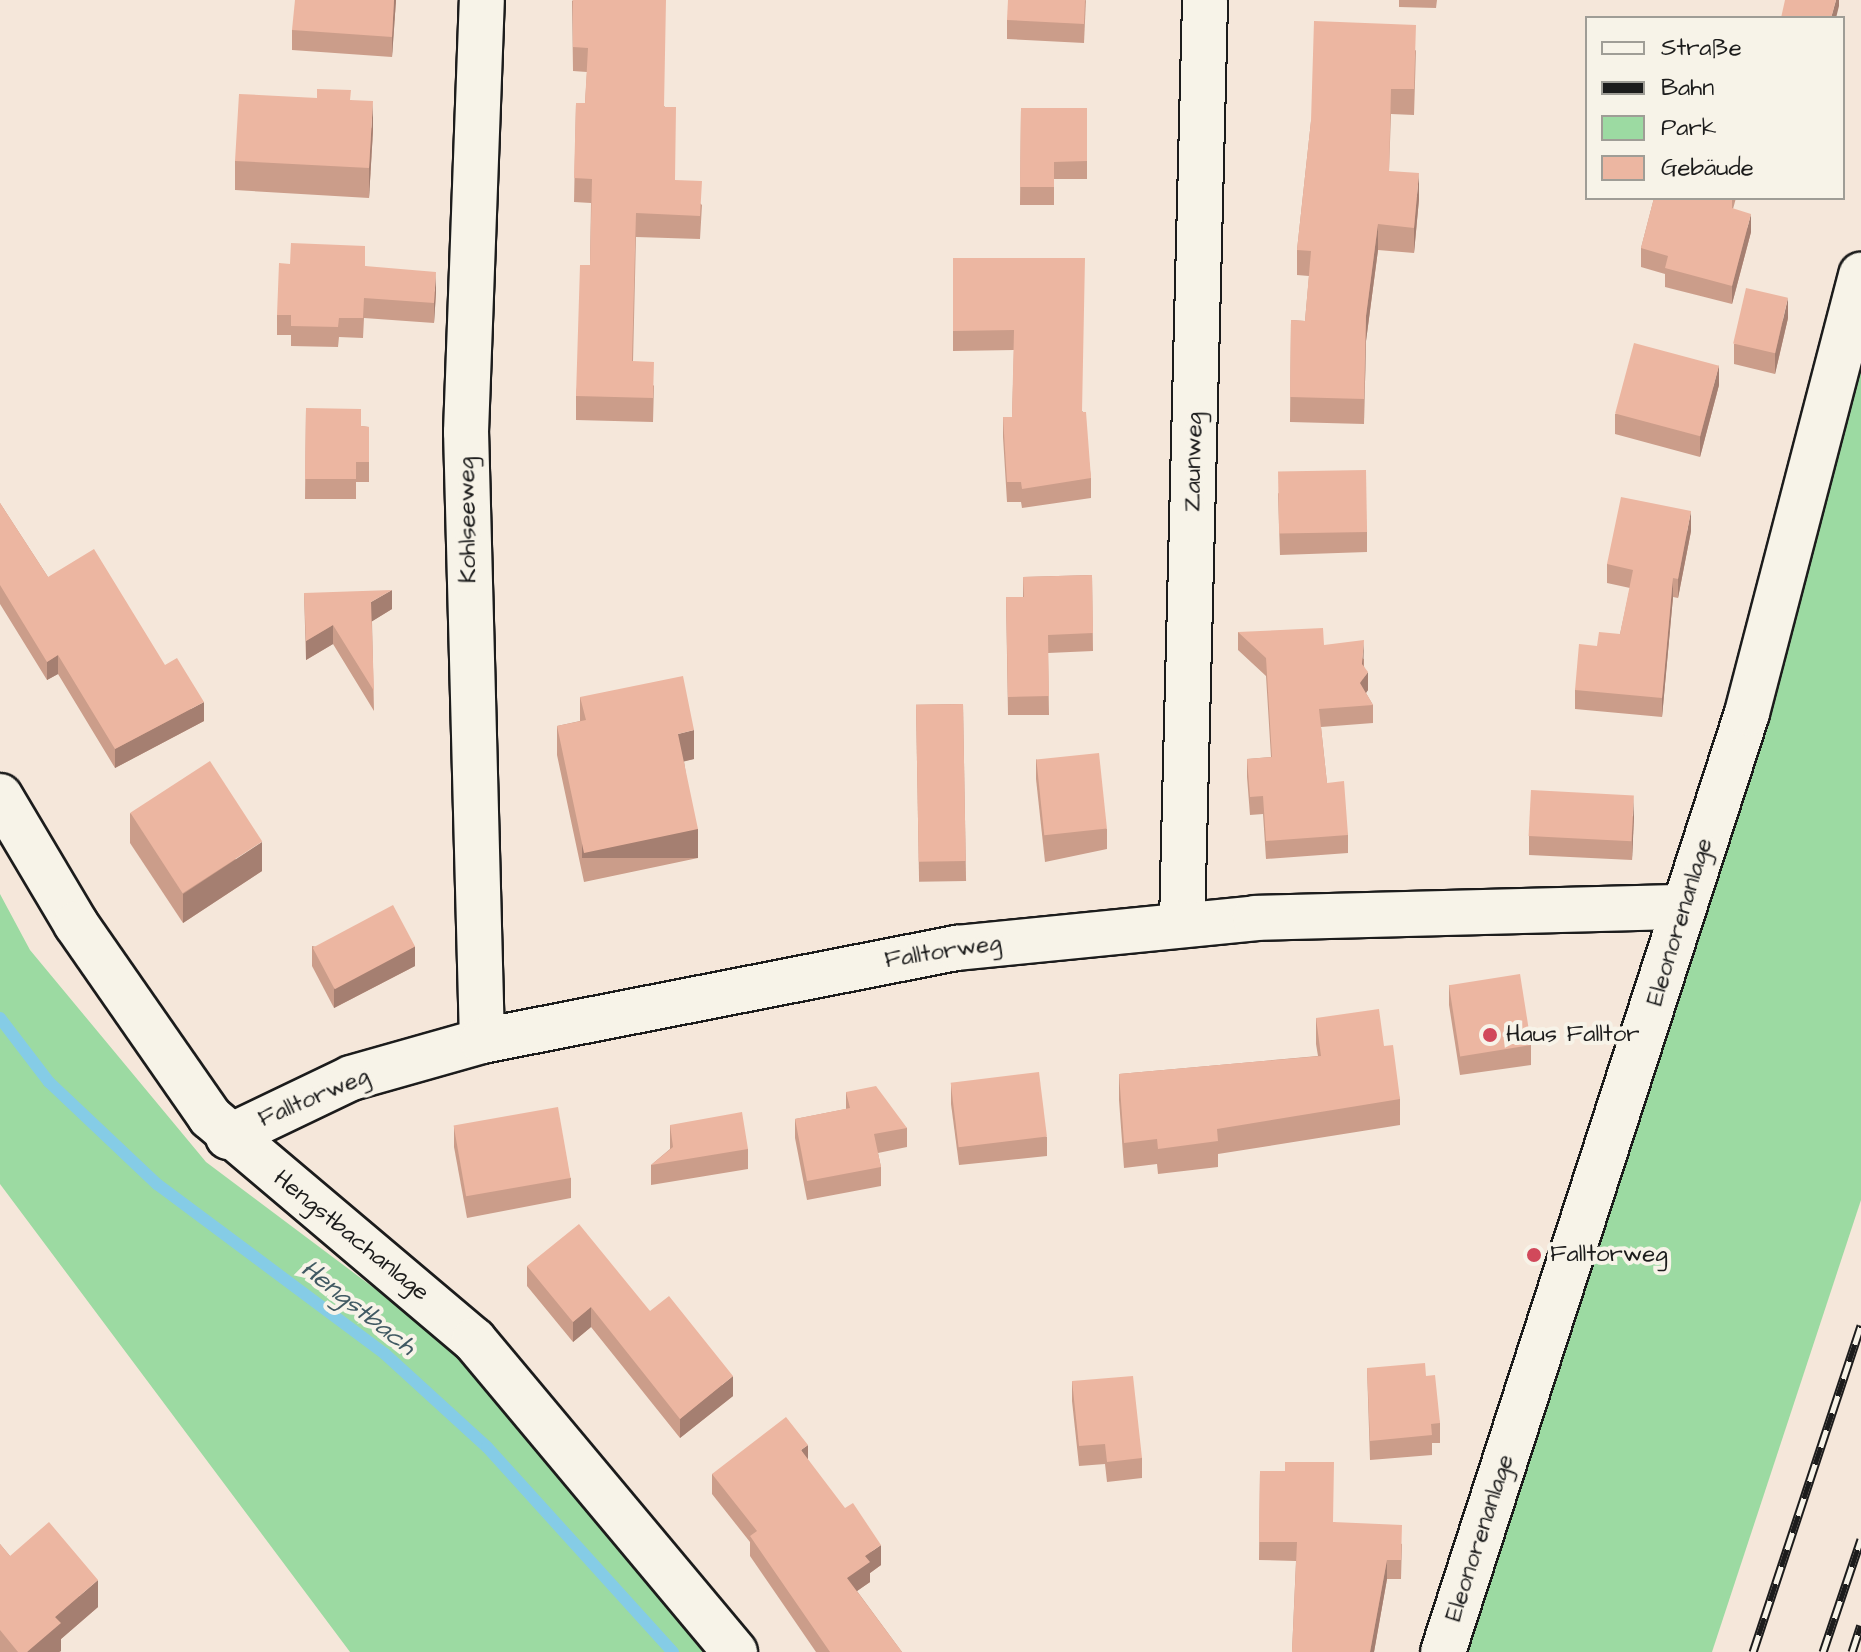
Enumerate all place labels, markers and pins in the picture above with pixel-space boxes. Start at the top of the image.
place label: Haus Falltor [1506,1021,1639,1049]
marker: Haus Falltor [1481,1026,1499,1044]
place label: Falltorweg [1550,1241,1668,1269]
marker: Falltorweg [1525,1246,1543,1264]

